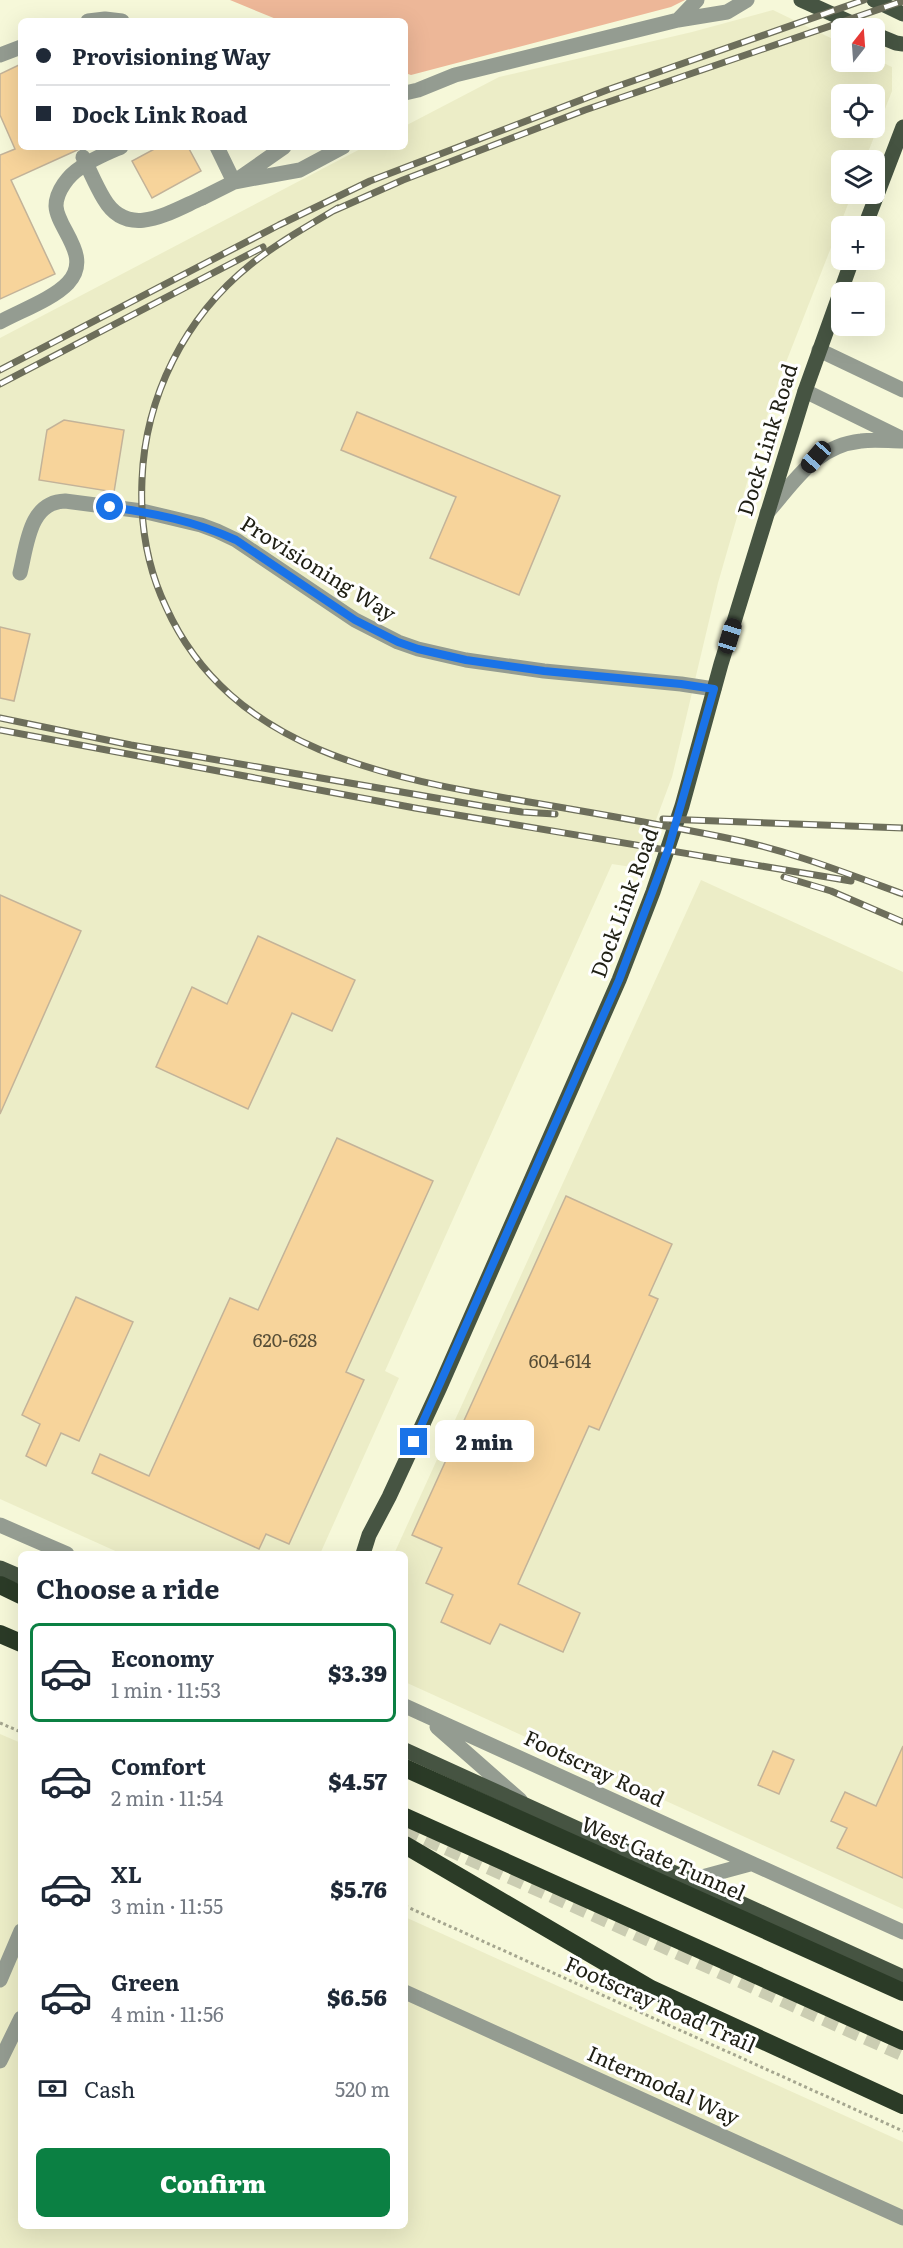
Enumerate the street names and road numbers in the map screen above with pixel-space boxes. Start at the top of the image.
street label: Dock Link Road [728,359,804,519]
street label: Provisioning Way [236,507,404,628]
street label: Dock Link Road [581,823,664,982]
street label: Footscray Road [520,1721,670,1813]
street label: West Gate Tunnel [577,1807,751,1907]
street label: Footscray Road Trail [561,1947,762,2059]
street label: Intermodal Way [583,2036,746,2132]

